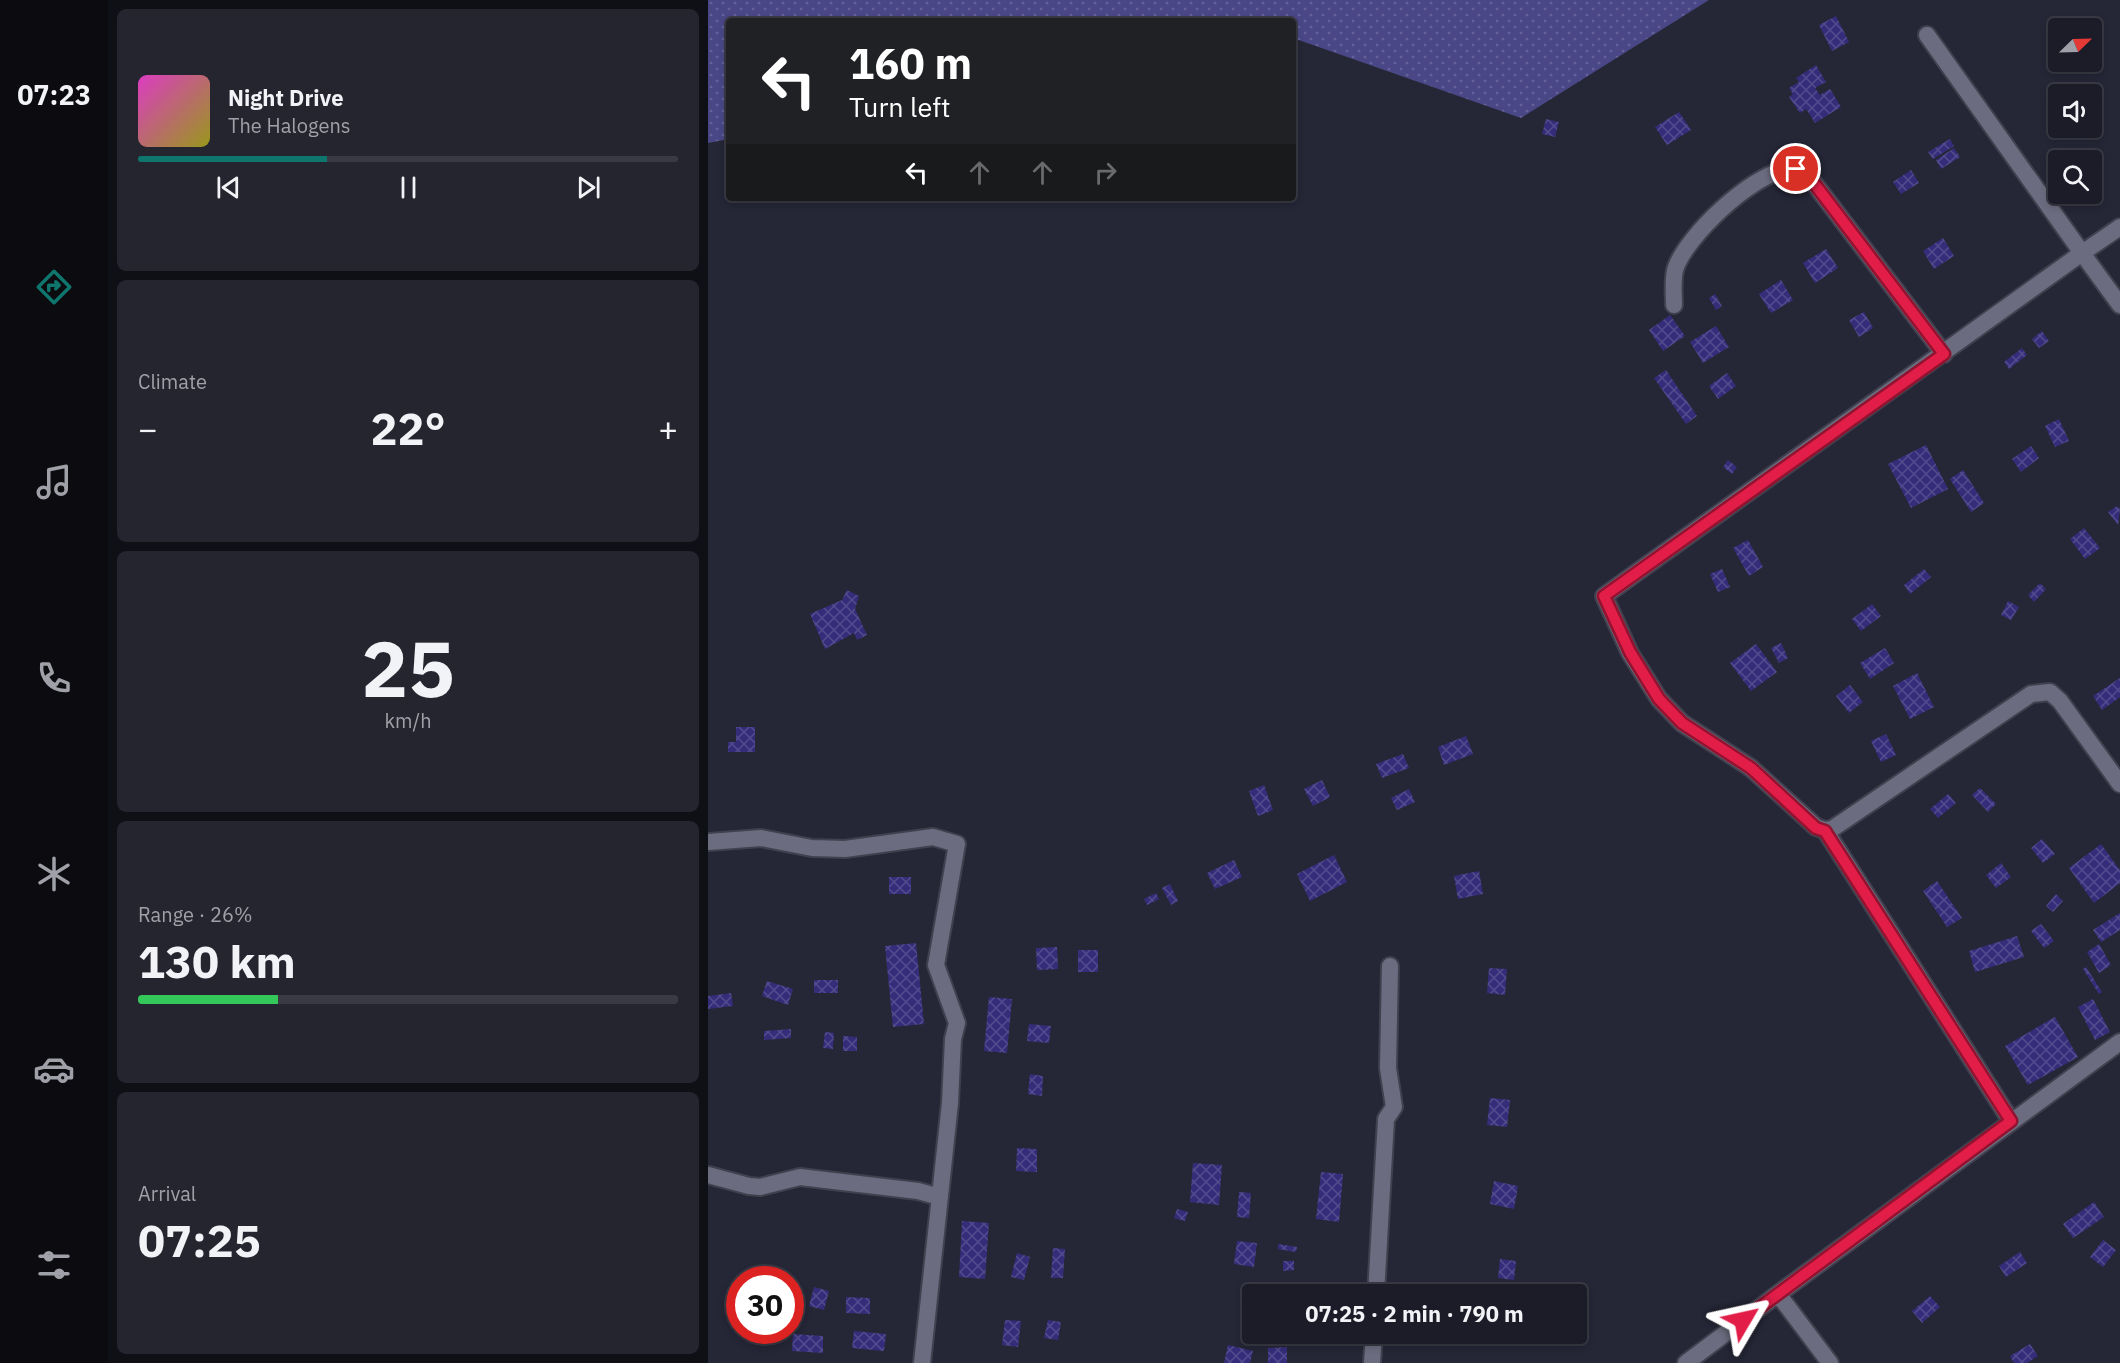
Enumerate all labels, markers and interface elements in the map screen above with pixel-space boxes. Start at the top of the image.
north arrow [2048,18,2102,72]
map controls [2048,18,2102,204]
text: 160 m [849,36,972,91]
icon: left [750,42,828,120]
text: 07:23 [17,77,91,112]
text: Night Drive [228,83,344,112]
button: sound [2048,84,2102,138]
text: Turn left [849,89,950,124]
text: The Halogens [228,112,350,139]
pin [1770,143,1821,194]
button: search [2048,150,2102,204]
icon: arrive [1779,152,1812,185]
icon: left [900,156,933,189]
icon: ahead [963,156,996,189]
icon: ahead [1026,156,1059,189]
icon: right [1089,156,1122,189]
icon: previous [212,171,245,204]
icon: pause [392,171,425,204]
icon: next [572,171,605,204]
icon: directions [33,266,75,308]
text: Climate [138,368,207,395]
text: 22° [370,399,446,457]
text: − [138,407,158,450]
text: + [658,407,678,450]
icon: music [33,461,75,503]
text: 25 [361,617,455,718]
icon: phone [33,657,75,699]
text: km/h [384,707,432,734]
icon: climate [33,853,75,895]
text: Range · 26% [138,901,253,928]
text: 130 km [138,932,296,990]
icon: car [33,1048,75,1090]
text: Arrival [138,1180,196,1207]
text: 07:25 [138,1211,261,1269]
icon: filters [33,1244,75,1286]
speed limit sign: 30 [726,1266,804,1344]
position arrow [1711,1288,1775,1352]
text: 07:25 · 2 min · 790 m [1305,1299,1524,1328]

